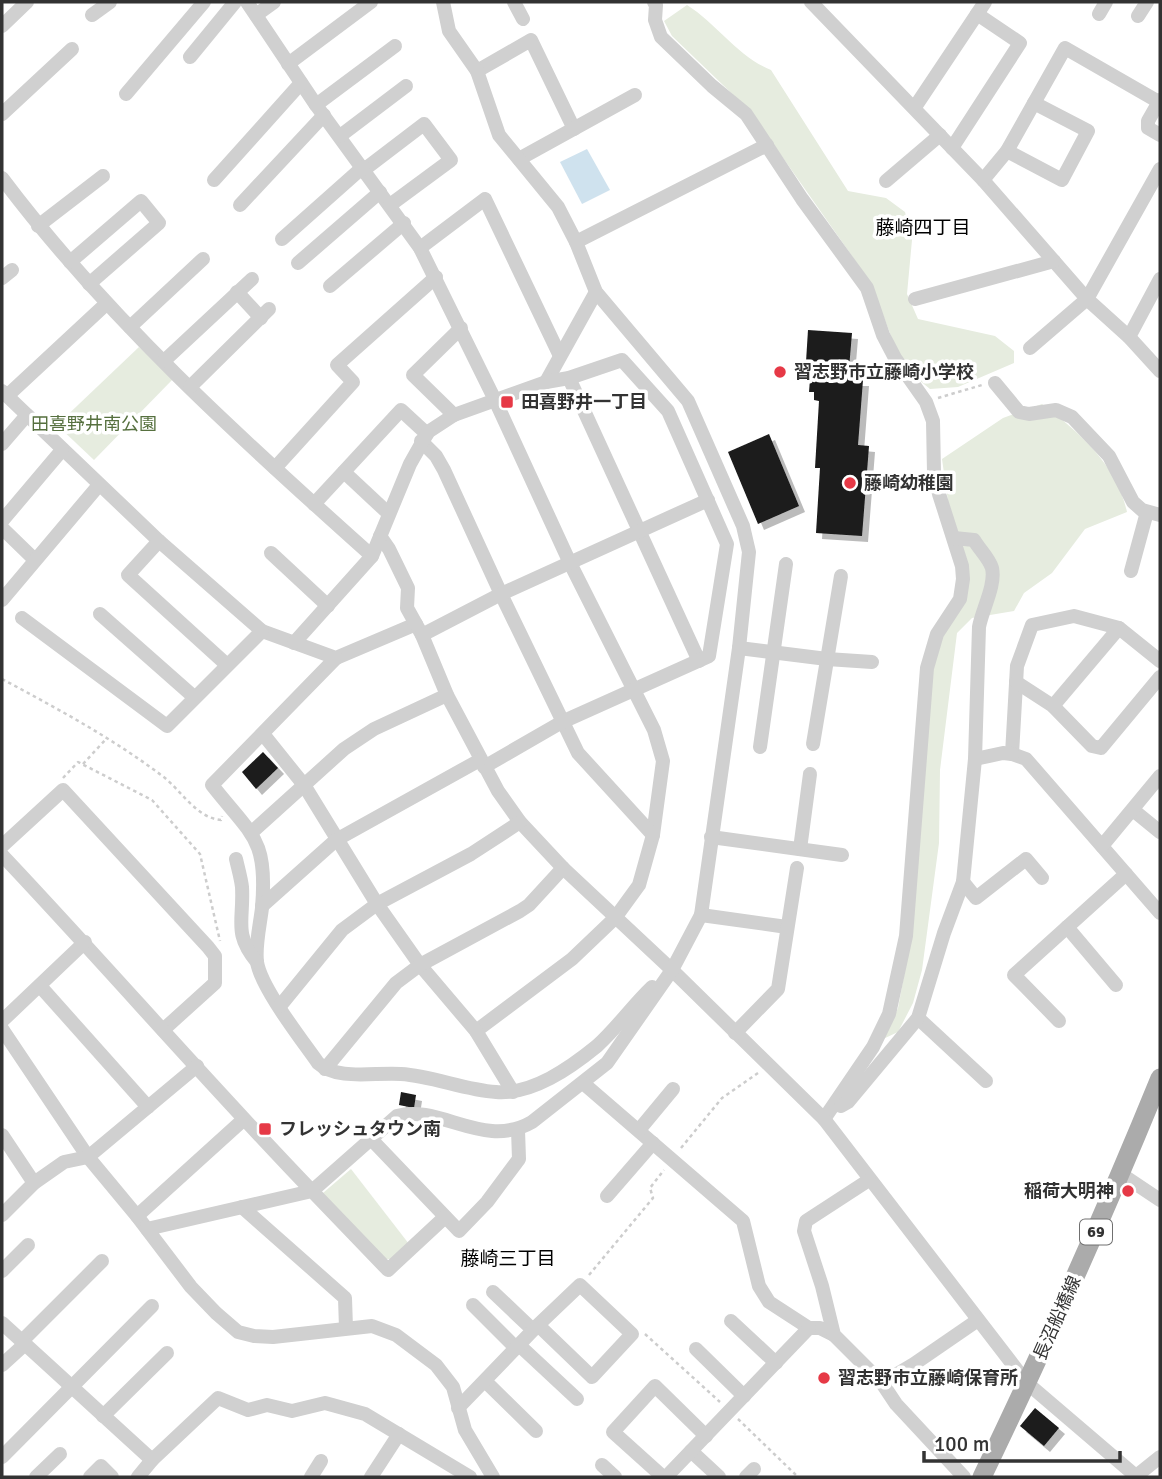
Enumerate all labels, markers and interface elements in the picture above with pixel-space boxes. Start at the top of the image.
district label: 藤崎四丁目 [875,216,971,240]
place label: 習志野市立藤崎小学校 [794,361,974,383]
marker: 習志野市立藤崎小学校 [772,364,788,380]
place label: 田喜野井一丁目 [521,391,647,413]
marker: 田喜野井一丁目 [499,394,515,410]
park label: 田喜野井南公園 [31,413,157,435]
place label: 藤崎幼稚園 [864,472,954,494]
marker: 藤崎幼稚園 [842,475,858,491]
place label: フレッシュタウン南 [279,1118,441,1140]
marker: フレッシュタウン南 [257,1121,273,1137]
place label: 稲荷大明神 [1024,1180,1114,1202]
marker: 稲荷大明神 [1120,1183,1136,1199]
road number: 69 [1080,1220,1112,1244]
district label: 藤崎三丁目 [460,1247,556,1271]
street label: 長沼船橋線 [1029,1272,1085,1364]
place label: 習志野市立藤崎保育所 [838,1367,1018,1389]
marker: 習志野市立藤崎保育所 [816,1370,832,1386]
scale bar [924,1420,1120,1464]
text: 100 m [934,1431,989,1457]

